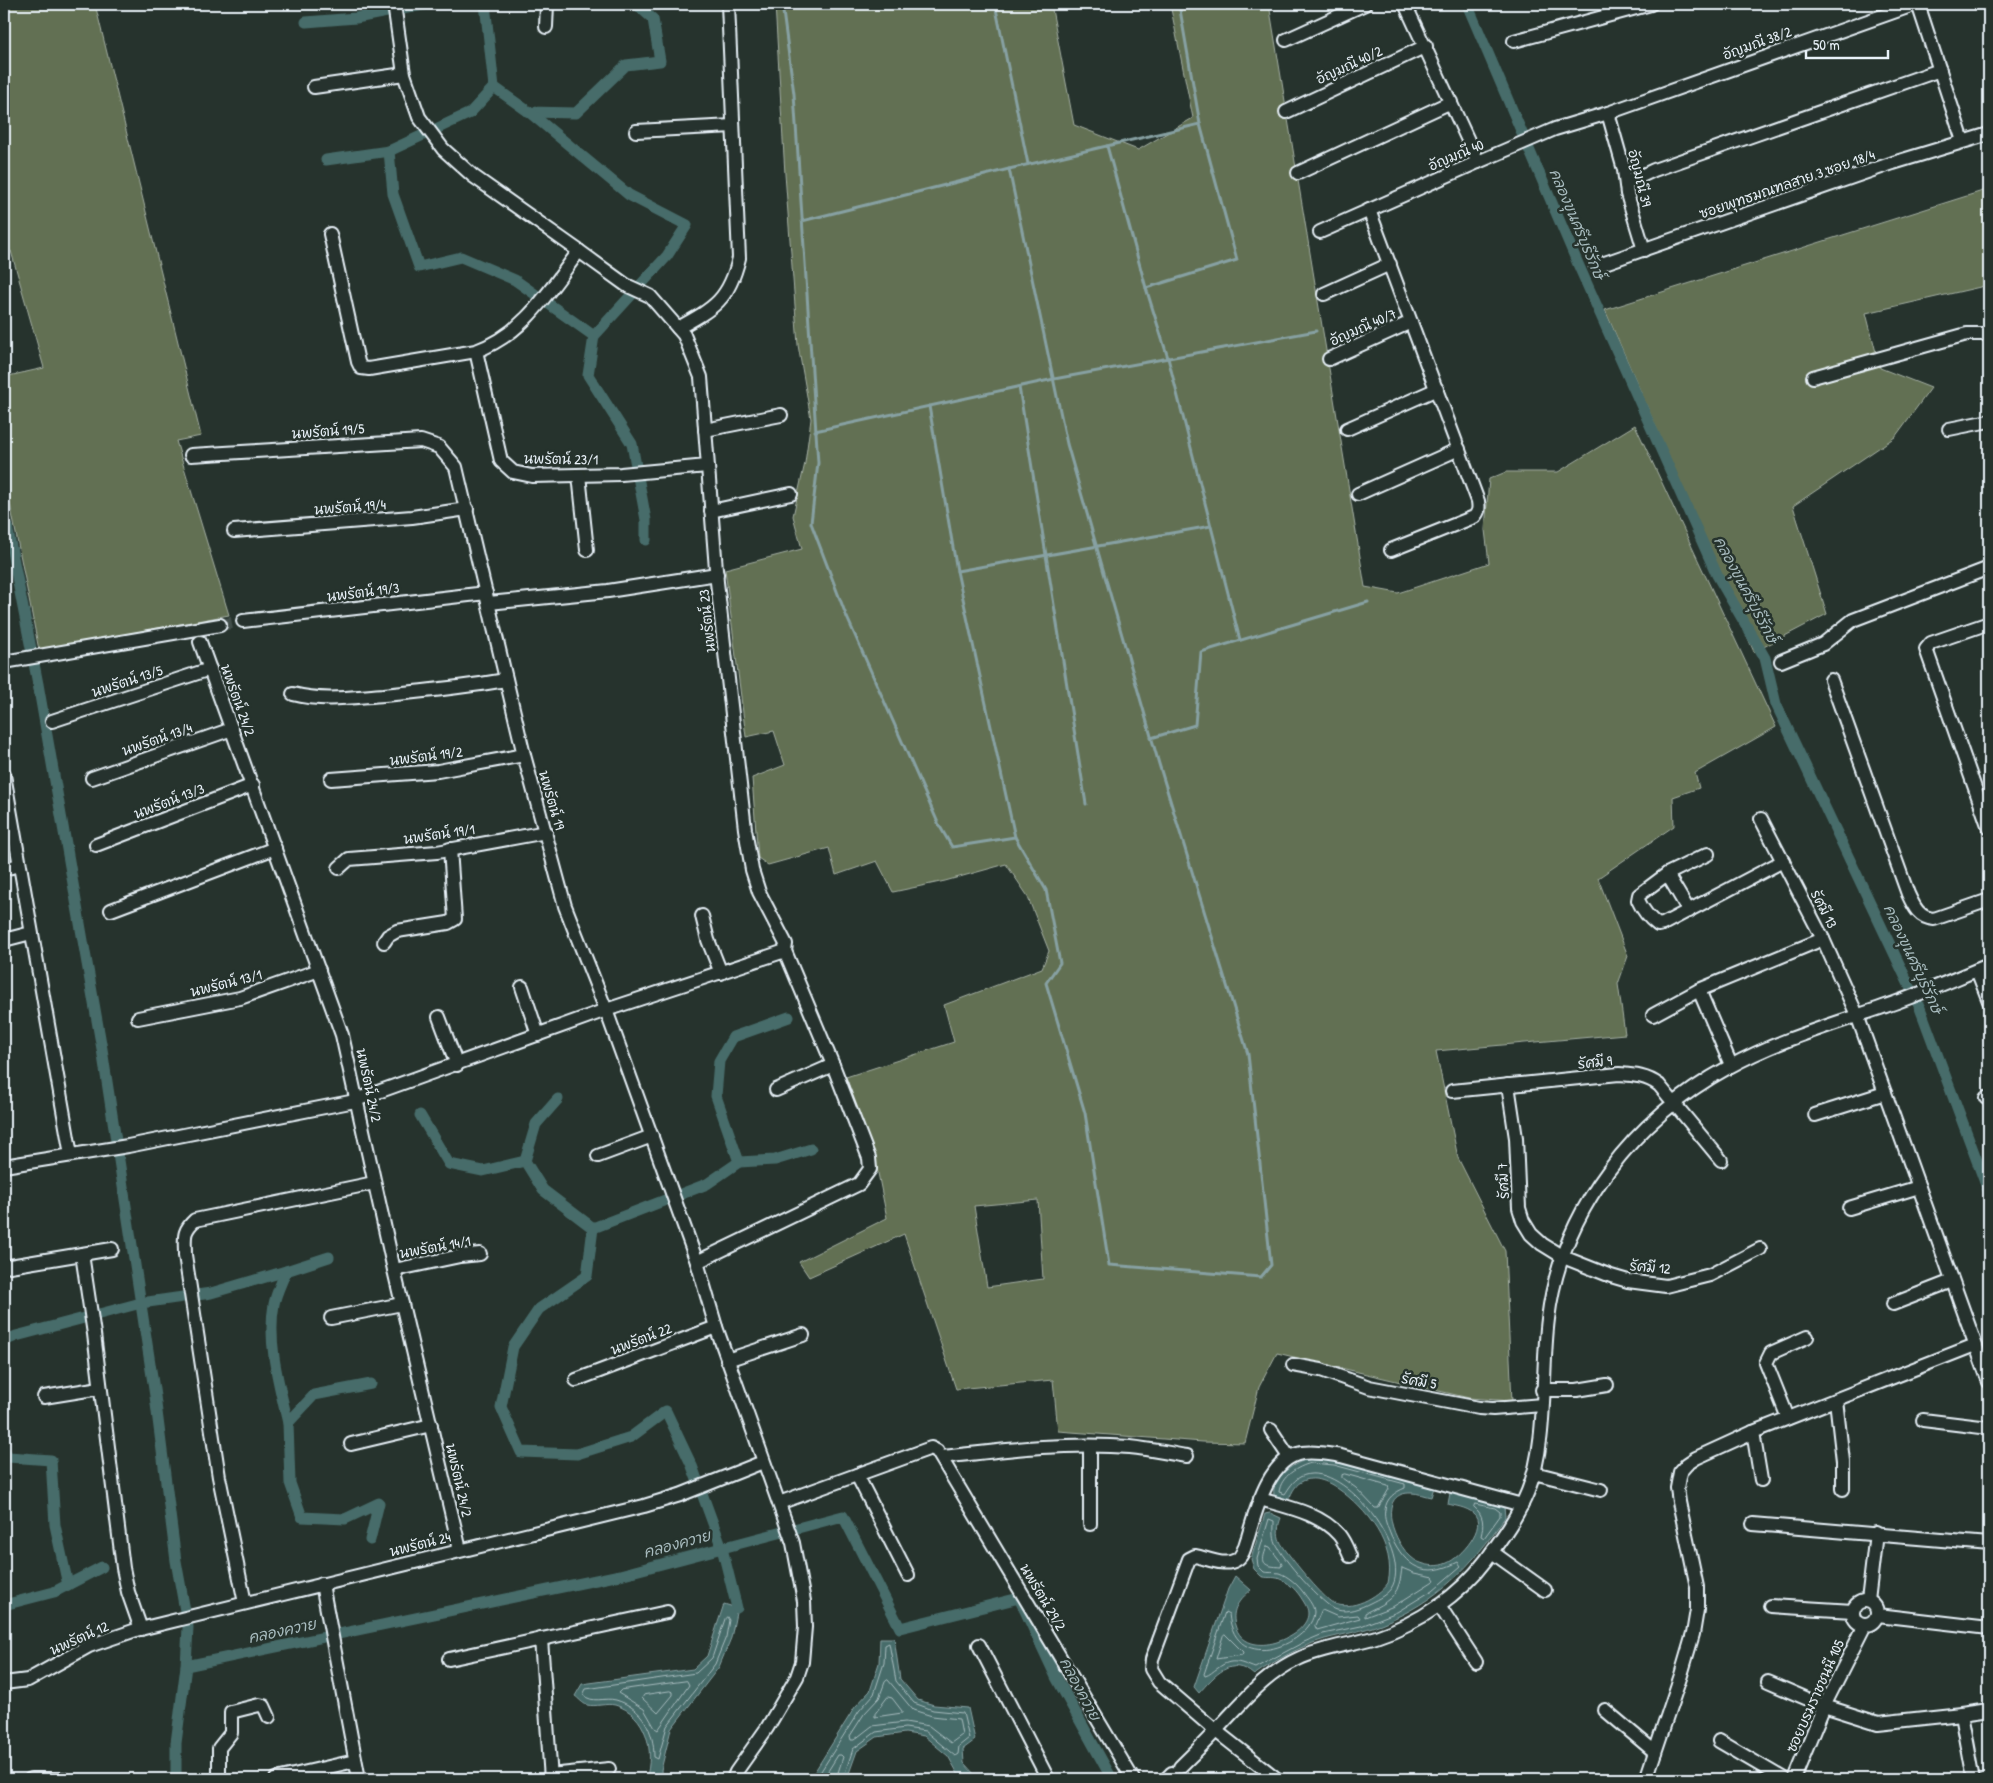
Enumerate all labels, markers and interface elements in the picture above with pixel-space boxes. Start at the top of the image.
street label: อัญมณี 38/2 [1720,21,1794,64]
scale bar [1806,28,1888,60]
text: 50 m [1813,34,1840,55]
street label: อัญมณี 40/2 [1313,41,1385,88]
street label: อัญมณี 40 [1425,134,1486,175]
street label: ซอยพุทธมณฑลสาย 3 ซอย 18/4 [1696,144,1878,224]
street label: อัญมณี 39 [1624,147,1657,208]
water label: คลองขุนศรีบุรีรักษ์ [1544,165,1611,285]
street label: อัญมณี 40/7 [1326,303,1399,350]
street label: นพรัตน์ 19/5 [291,418,365,443]
street label: นพรัตน์ 23/1 [524,448,598,469]
street label: นพรัตน์ 19/4 [313,495,387,518]
water label: คลองขุนศรีบุรีรักษ์ [1708,533,1785,649]
street label: นพรัตน์ 19/3 [326,578,400,605]
street label: นพรัตน์ 23 [694,589,719,654]
street label: นพรัตน์ 13/5 [89,660,165,701]
street label: นพรัตน์ 24/2 [217,661,260,739]
street label: นพรัตน์ 13/4 [119,718,194,759]
street label: นพรัตน์ 19/2 [388,742,464,769]
street label: นพรัตน์ 19 [535,768,570,832]
street label: นพรัตน์ 13/3 [131,778,207,823]
street label: นพรัตน์ 19/1 [402,819,476,848]
street label: รัศมี 13 [1807,886,1842,931]
water label: คลองขุนศรีบุรีรักษ์ [1878,901,1949,1019]
street label: นพรัตน์ 13/1 [188,964,264,1001]
street label: นพรัตน์ 24/2 [352,1046,387,1124]
street label: รัศมี 9 [1577,1050,1613,1073]
street label: รัศมี 7 [1492,1162,1513,1200]
street label: นพรัตน์ 14/1 [398,1231,472,1262]
street label: รัศมี 12 [1629,1255,1672,1278]
street label: นพรัตน์ 22 [608,1318,674,1359]
street label: รัศมี 5 [1400,1368,1438,1393]
street label: นพรัตน์ 24/2 [442,1441,477,1519]
water label: คลองควาย [641,1524,714,1563]
street label: นพรัตน์ 24 [387,1527,452,1560]
street label: นพรัตน์ 29/2 [1016,1560,1071,1634]
water label: คลองควาย [246,1613,319,1648]
street label: นพรัตน์ 12 [47,1616,111,1659]
street label: ซอยบรมราชชนนี 105 [1781,1636,1848,1755]
water label: คลองควาย [1055,1653,1106,1725]

